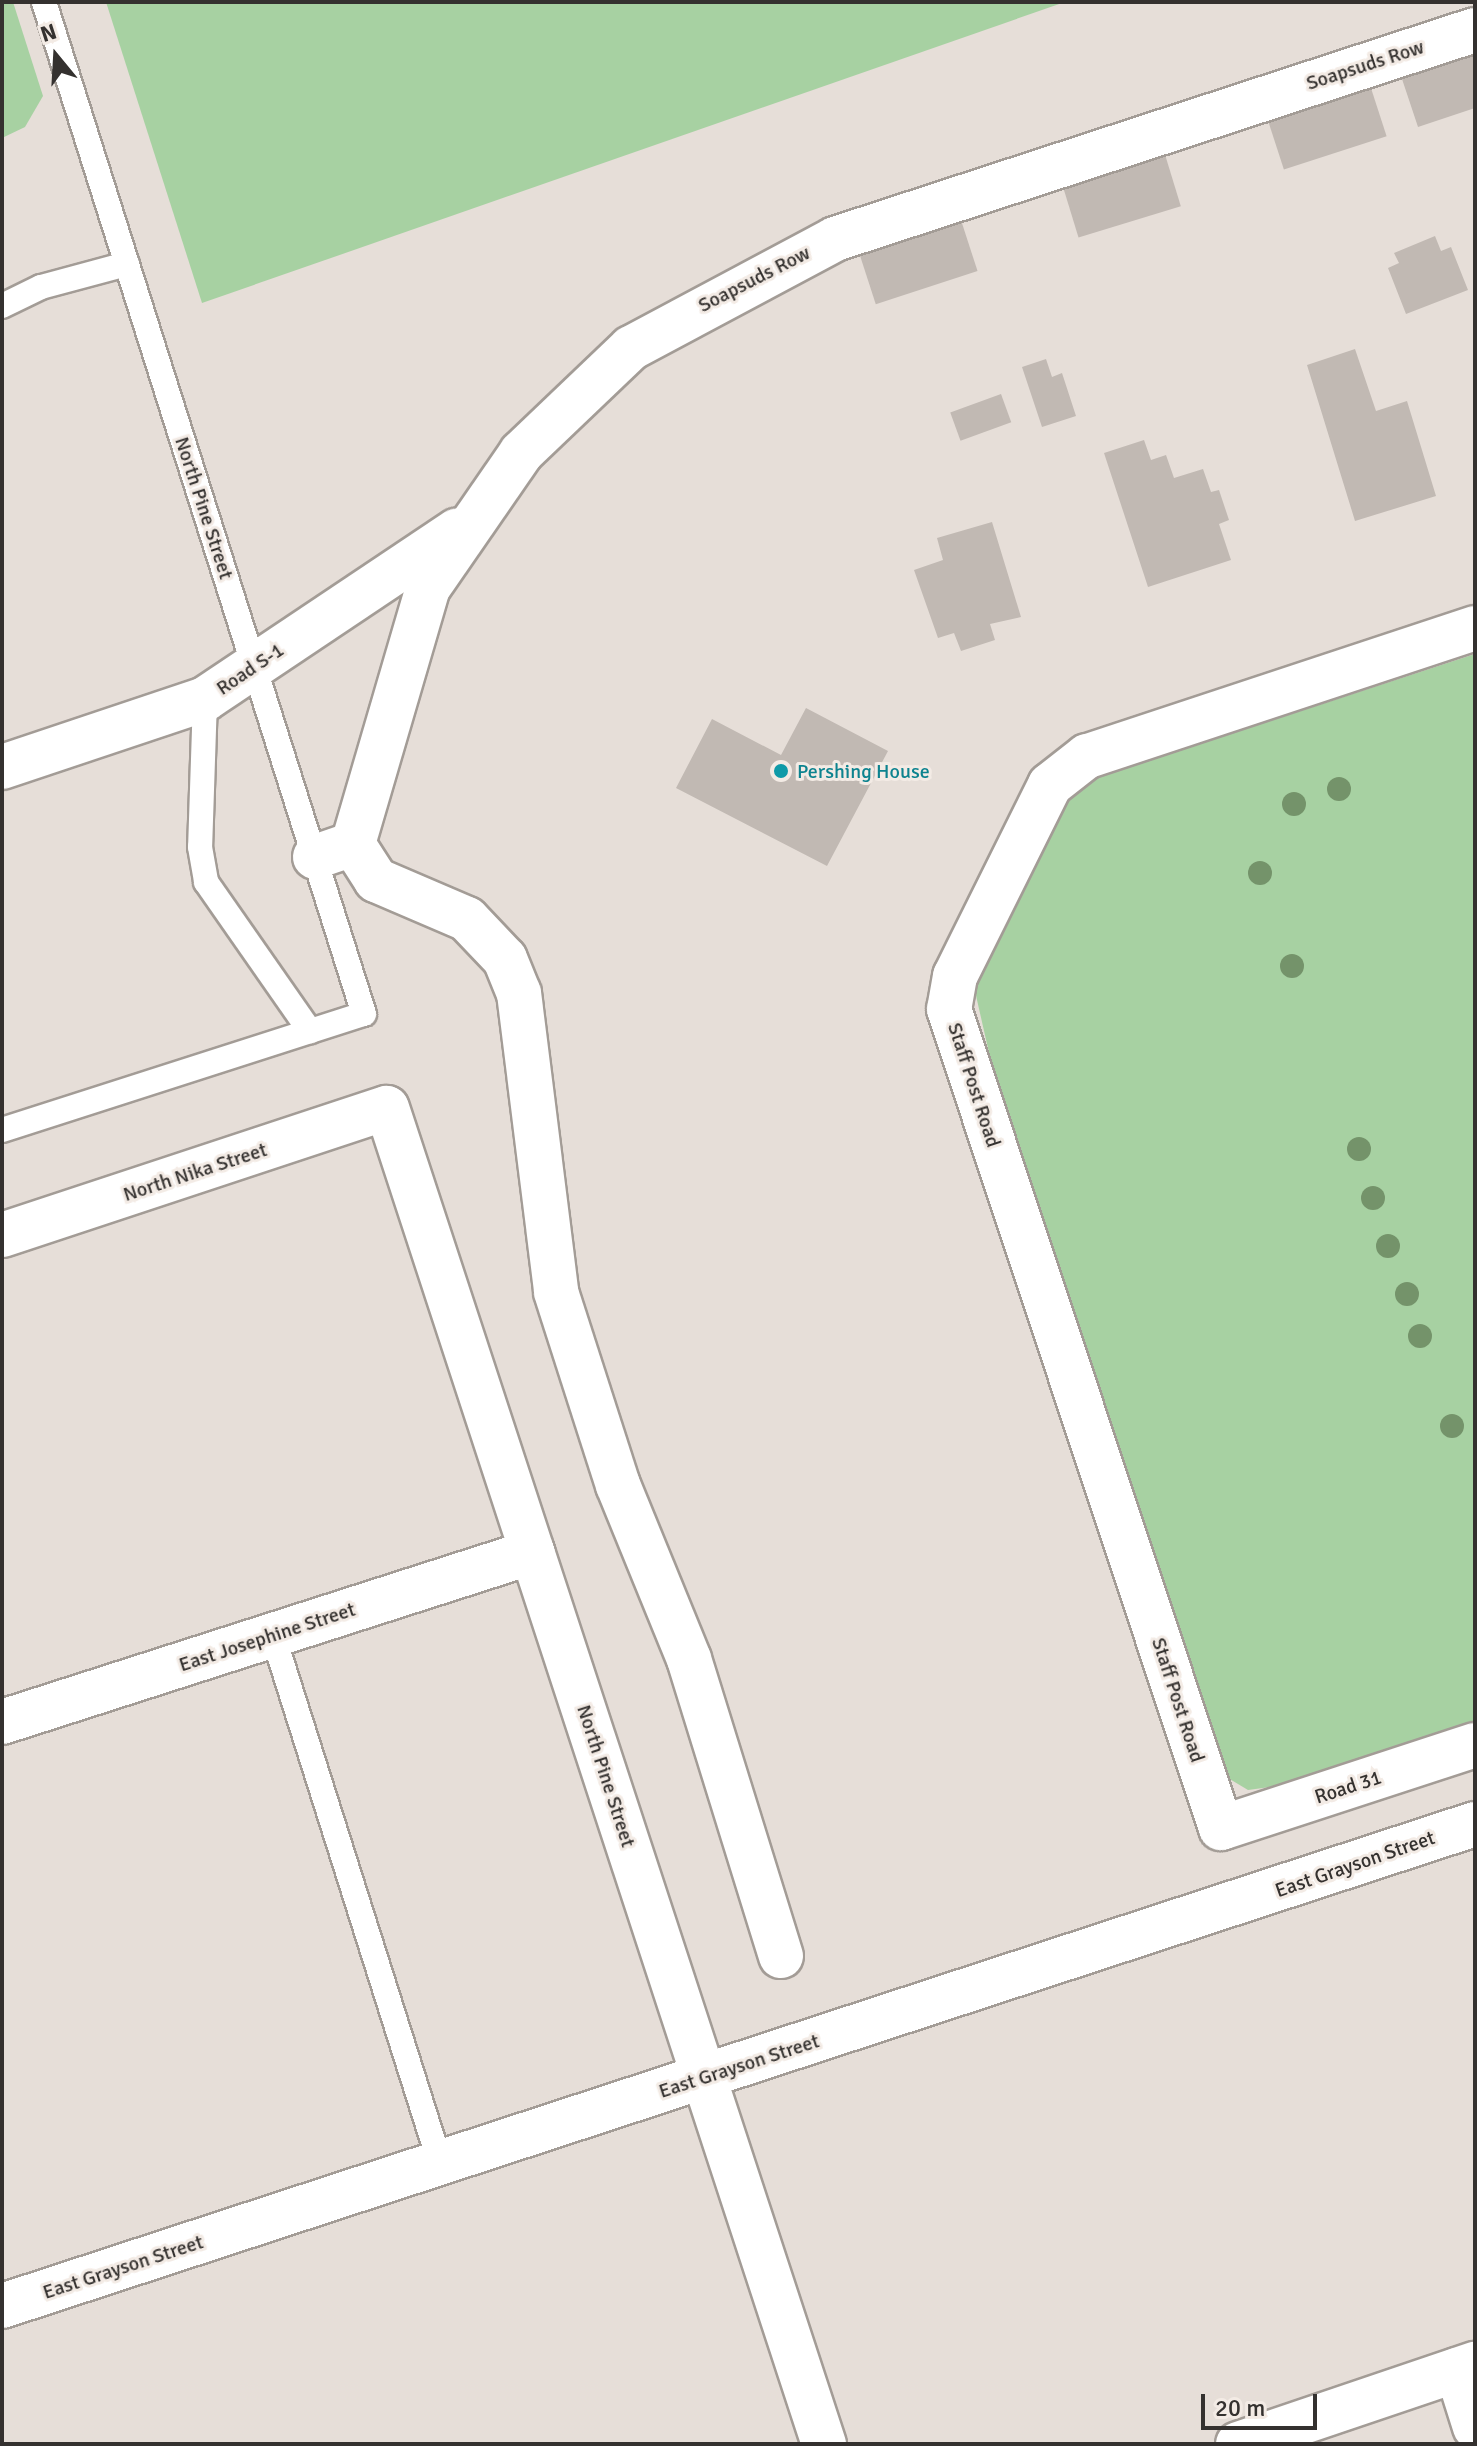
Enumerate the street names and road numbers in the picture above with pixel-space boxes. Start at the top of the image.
street label: Soapsuds Row [1303,35,1427,95]
street label: Soapsuds Row [694,241,814,317]
street label: North Pine Street [170,434,238,582]
street label: Road S-1 [212,638,288,700]
street label: Staff Post Road [943,1020,1005,1150]
street label: North Nika Street [120,1137,270,1207]
street label: East Josephine Street [176,1597,358,1677]
street label: Staff Post Road [1147,1635,1209,1765]
street label: North Pine Street [572,1702,640,1850]
street label: Road 31 [1312,1765,1384,1809]
street label: East Grayson Street [1272,1825,1438,1903]
street label: East Grayson Street [656,2029,822,2103]
street label: East Grayson Street [40,2230,206,2304]

